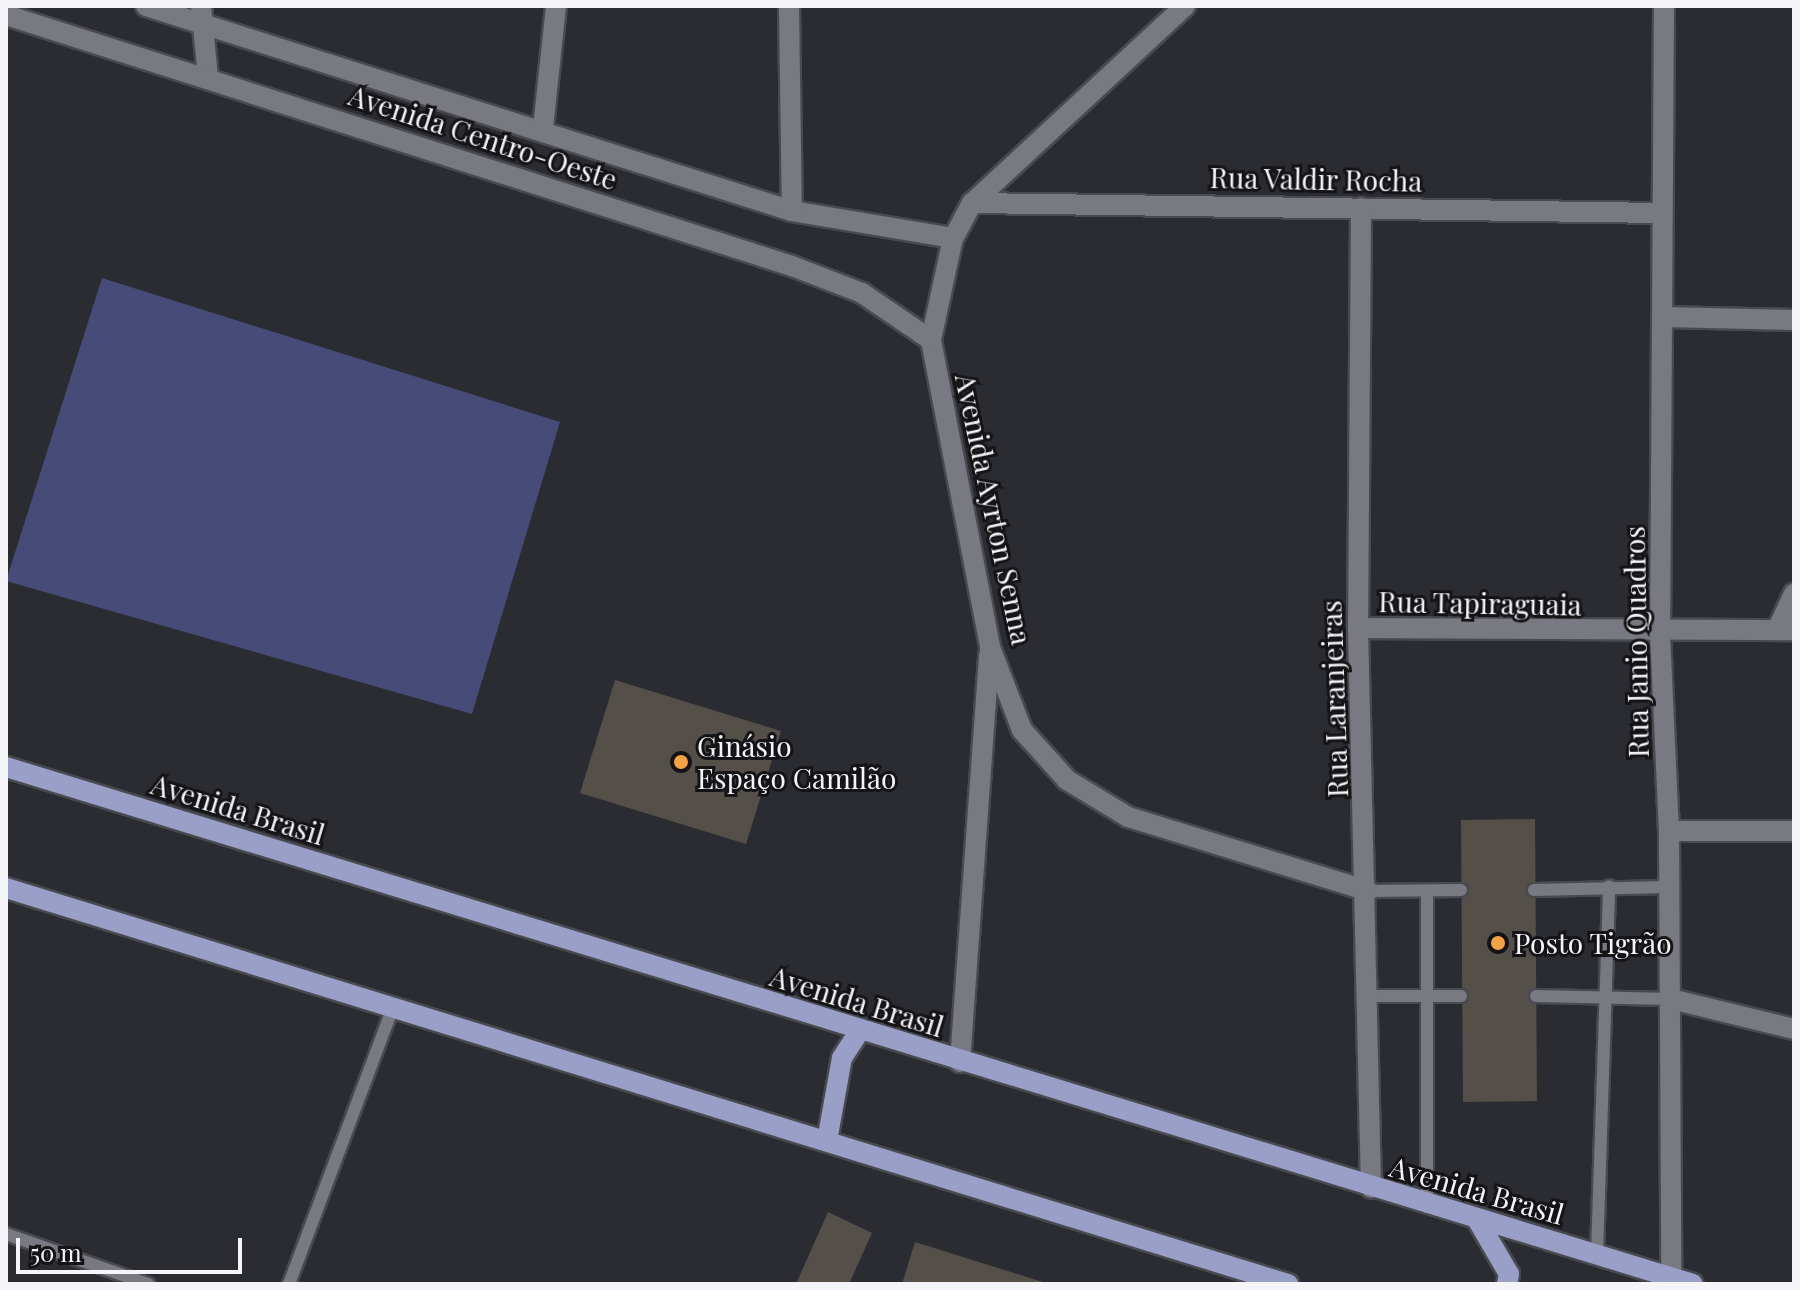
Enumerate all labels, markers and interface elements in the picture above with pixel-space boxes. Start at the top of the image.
street label: Avenida Centro-Oeste [345,78,621,196]
street label: Rua Valdir Rocha [1209,160,1423,198]
street label: Avenida Ayrton Senna [949,370,1039,648]
street label: Rua Janio Quadros [1617,526,1655,758]
street label: Rua Tapiraguaia [1378,584,1582,622]
street label: Rua Laranjeiras [1314,600,1354,798]
place label: Ginásio Espaço Camilão [697,729,896,795]
marker: Ginásio Espaço Camilão [672,753,690,771]
street label: Avenida Brasil [147,767,329,851]
place label: Posto Tigrão [1514,926,1672,960]
marker: Posto Tigrão [1489,934,1507,952]
street label: Avenida Brasil [766,959,948,1043]
street label: Avenida Brasil [1386,1149,1568,1231]
scale bar [20,1222,246,1272]
text: 50 m [30,1236,82,1268]

